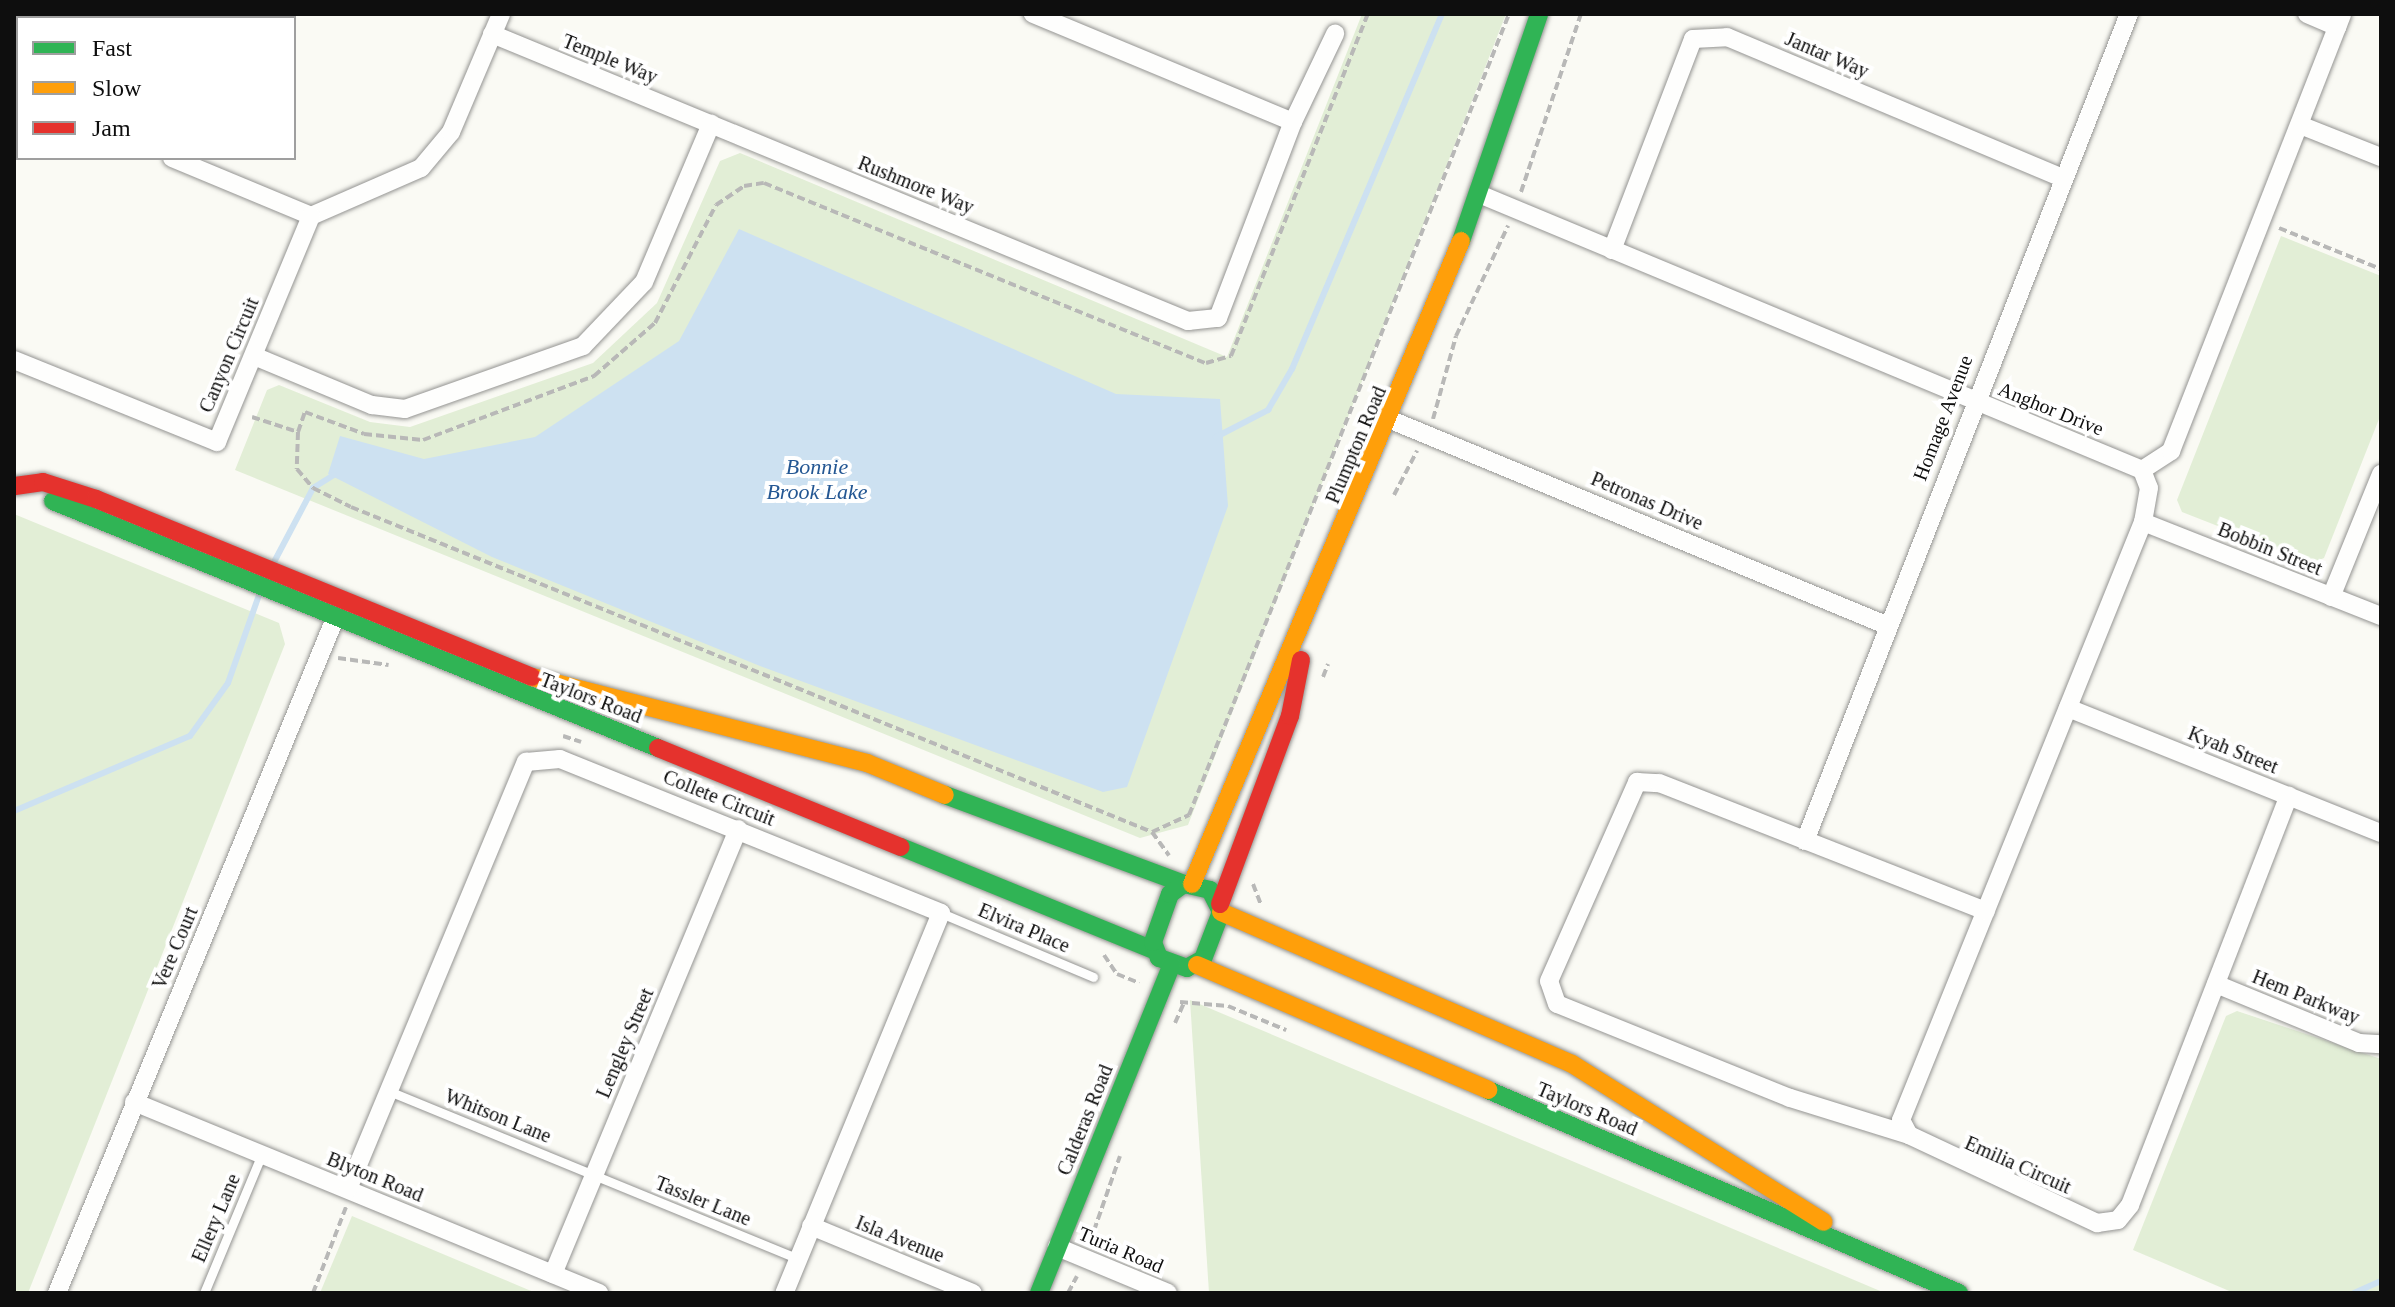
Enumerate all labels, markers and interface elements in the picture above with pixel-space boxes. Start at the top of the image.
legend [16,16,296,160]
street label: Jantar Way [1781,27,1873,83]
street label: Temple Way [559,29,661,89]
text: Fast [92,35,132,61]
text: Slow [92,75,141,101]
text: Jam [92,115,131,141]
street label: Rushmore Way [854,151,978,219]
street label: Canyon Circuit [194,294,264,416]
street label: Homage Avenue [1908,351,1978,485]
street label: Anghor Drive [1995,377,2107,441]
street label: Plumpton Road [1321,383,1391,507]
water label: Bonnie Brook Lake [766,453,868,504]
street label: Petronas Drive [1587,467,1707,535]
street label: Bobbin Street [2214,517,2326,581]
street label: Taylors Road [537,668,645,728]
street label: Kyah Street [2184,721,2282,779]
street label: Collete Circuit [660,765,778,831]
street label: Elvira Place [975,898,1073,958]
street label: Vere Court [147,903,203,993]
street label: Hem Parkway [2249,965,2363,1029]
street label: Lengley Street [591,984,659,1102]
street label: Calderas Road [1052,1061,1118,1179]
street label: Taylors Road [1533,1077,1641,1141]
street label: Whitson Lane [441,1084,555,1148]
street label: Emilia Circuit [1961,1131,2075,1199]
street label: Blyton Road [323,1147,427,1207]
street label: Ellery Lane [187,1170,245,1266]
street label: Tassler Lane [652,1171,754,1231]
street label: Isla Avenue [852,1210,948,1268]
street label: Turia Road [1075,1221,1167,1279]

